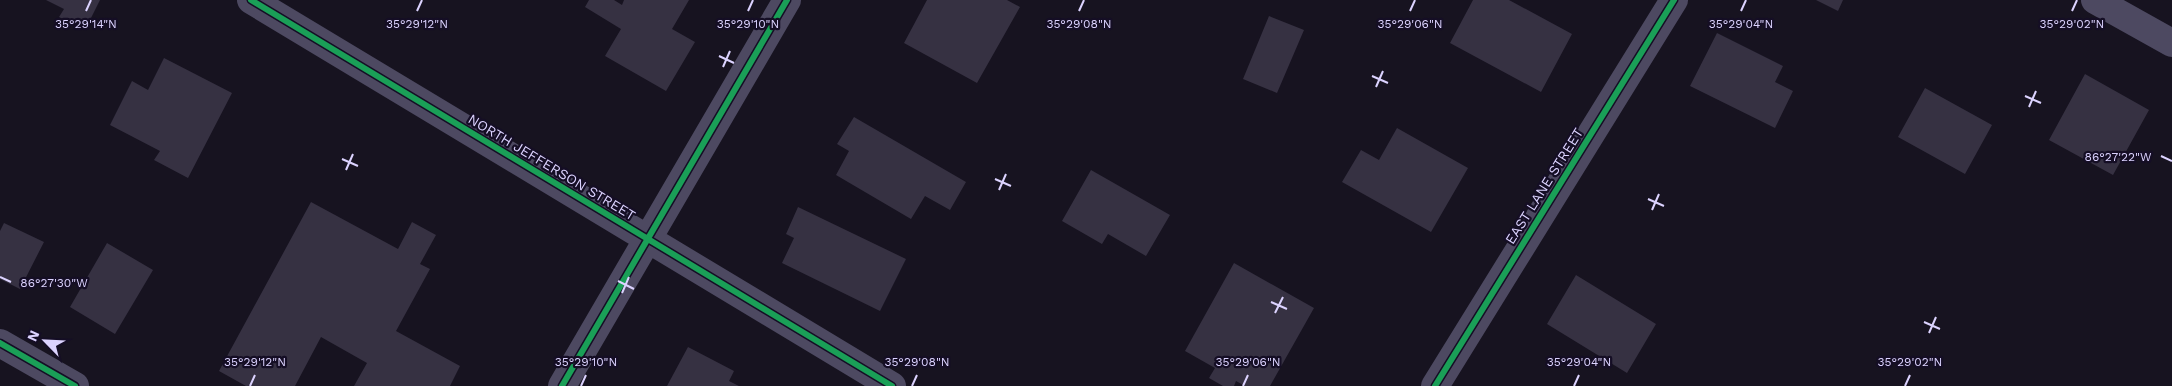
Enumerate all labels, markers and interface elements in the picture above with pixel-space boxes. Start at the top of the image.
text: 35°29'14"N [55,17,117,31]
text: 35°29'12"N [386,17,448,31]
text: 35°29'10"N [717,17,779,31]
text: 35°29'08"N [1046,17,1112,31]
text: 35°29'06"N [1377,17,1443,31]
text: 35°29'04"N [1709,17,1773,31]
text: 35°29'02"N [2040,17,2104,31]
street label: NORTH JEFFERSON STREET [465,111,639,224]
street label: EAST LANE STREET [1502,125,1586,247]
text: 86°27'22"W [2085,150,2152,164]
text: 86°27'30"W [20,276,88,290]
north arrow [20,316,70,366]
text: N [24,328,43,344]
text: 35°29'12"N [224,355,286,369]
text: 35°29'10"N [555,355,617,369]
text: 35°29'08"N [884,355,950,369]
text: 35°29'06"N [1215,355,1281,369]
text: 35°29'04"N [1547,355,1611,369]
text: 35°29'02"N [1878,355,1942,369]

